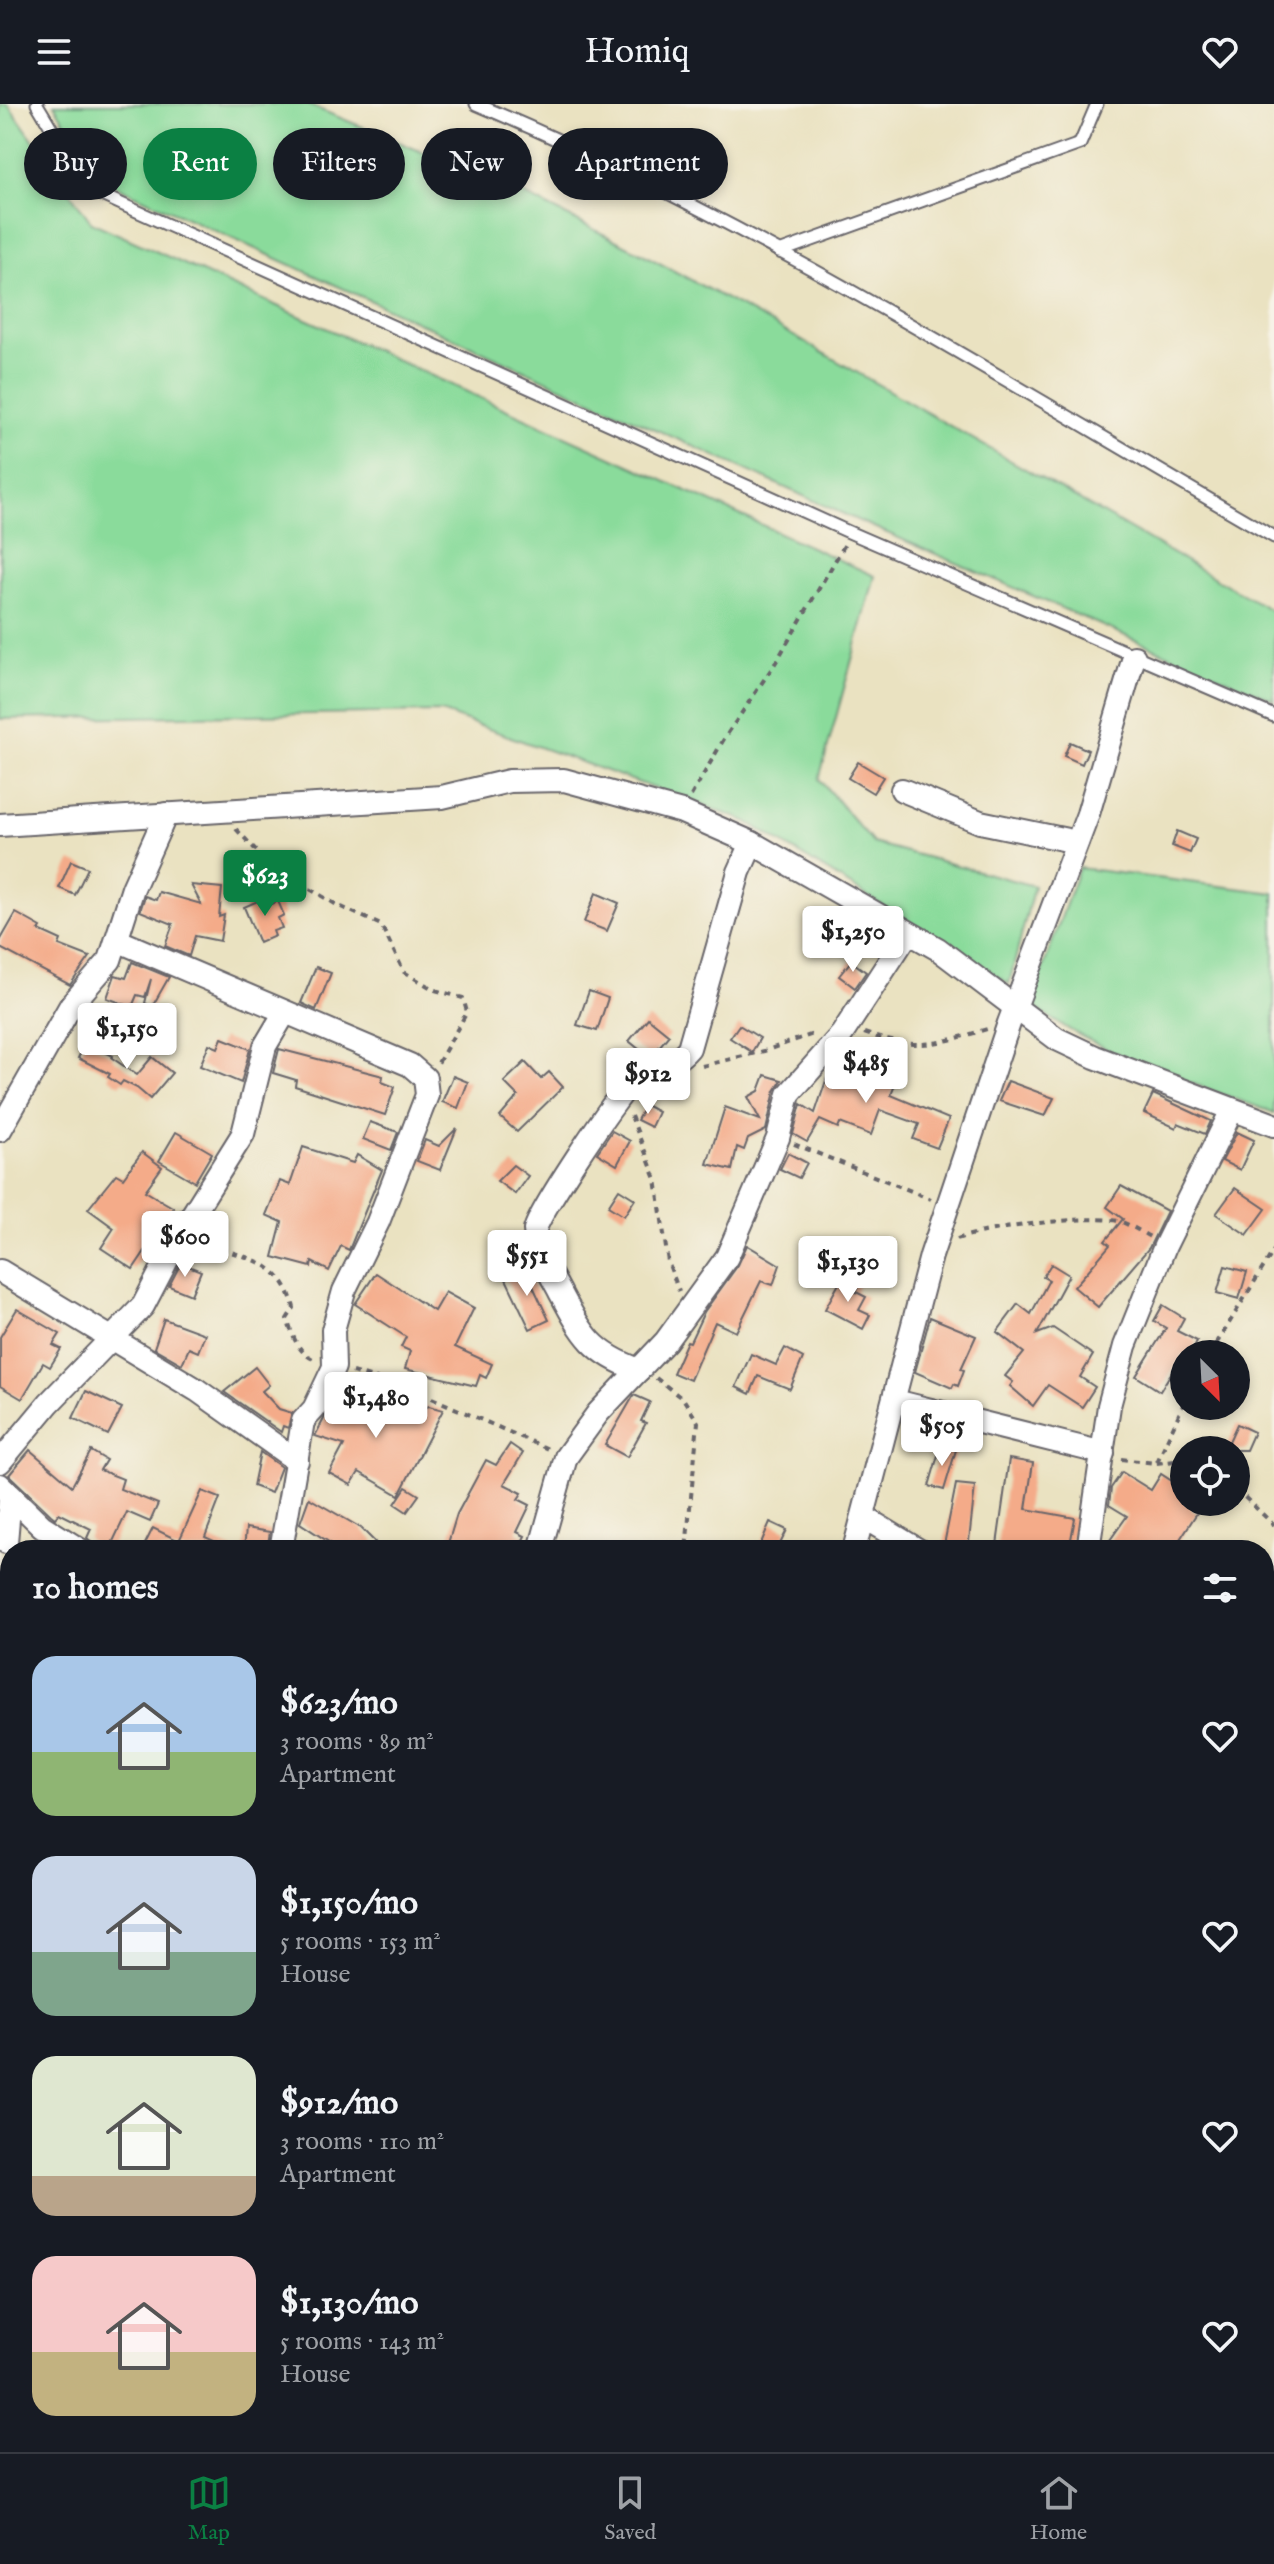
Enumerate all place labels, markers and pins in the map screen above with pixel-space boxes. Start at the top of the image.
pin: $623 [218,850,312,918]
pin: $1,250 [788,906,918,974]
pin: $1,150 [62,1003,192,1071]
pin: $485 [819,1037,913,1105]
pin: $912 [601,1048,695,1116]
pin: $600 [138,1211,232,1279]
pin: $551 [480,1230,574,1298]
pin: $1,130 [783,1236,913,1304]
pin: $1,480 [311,1372,441,1440]
pin: $505 [895,1400,989,1468]

